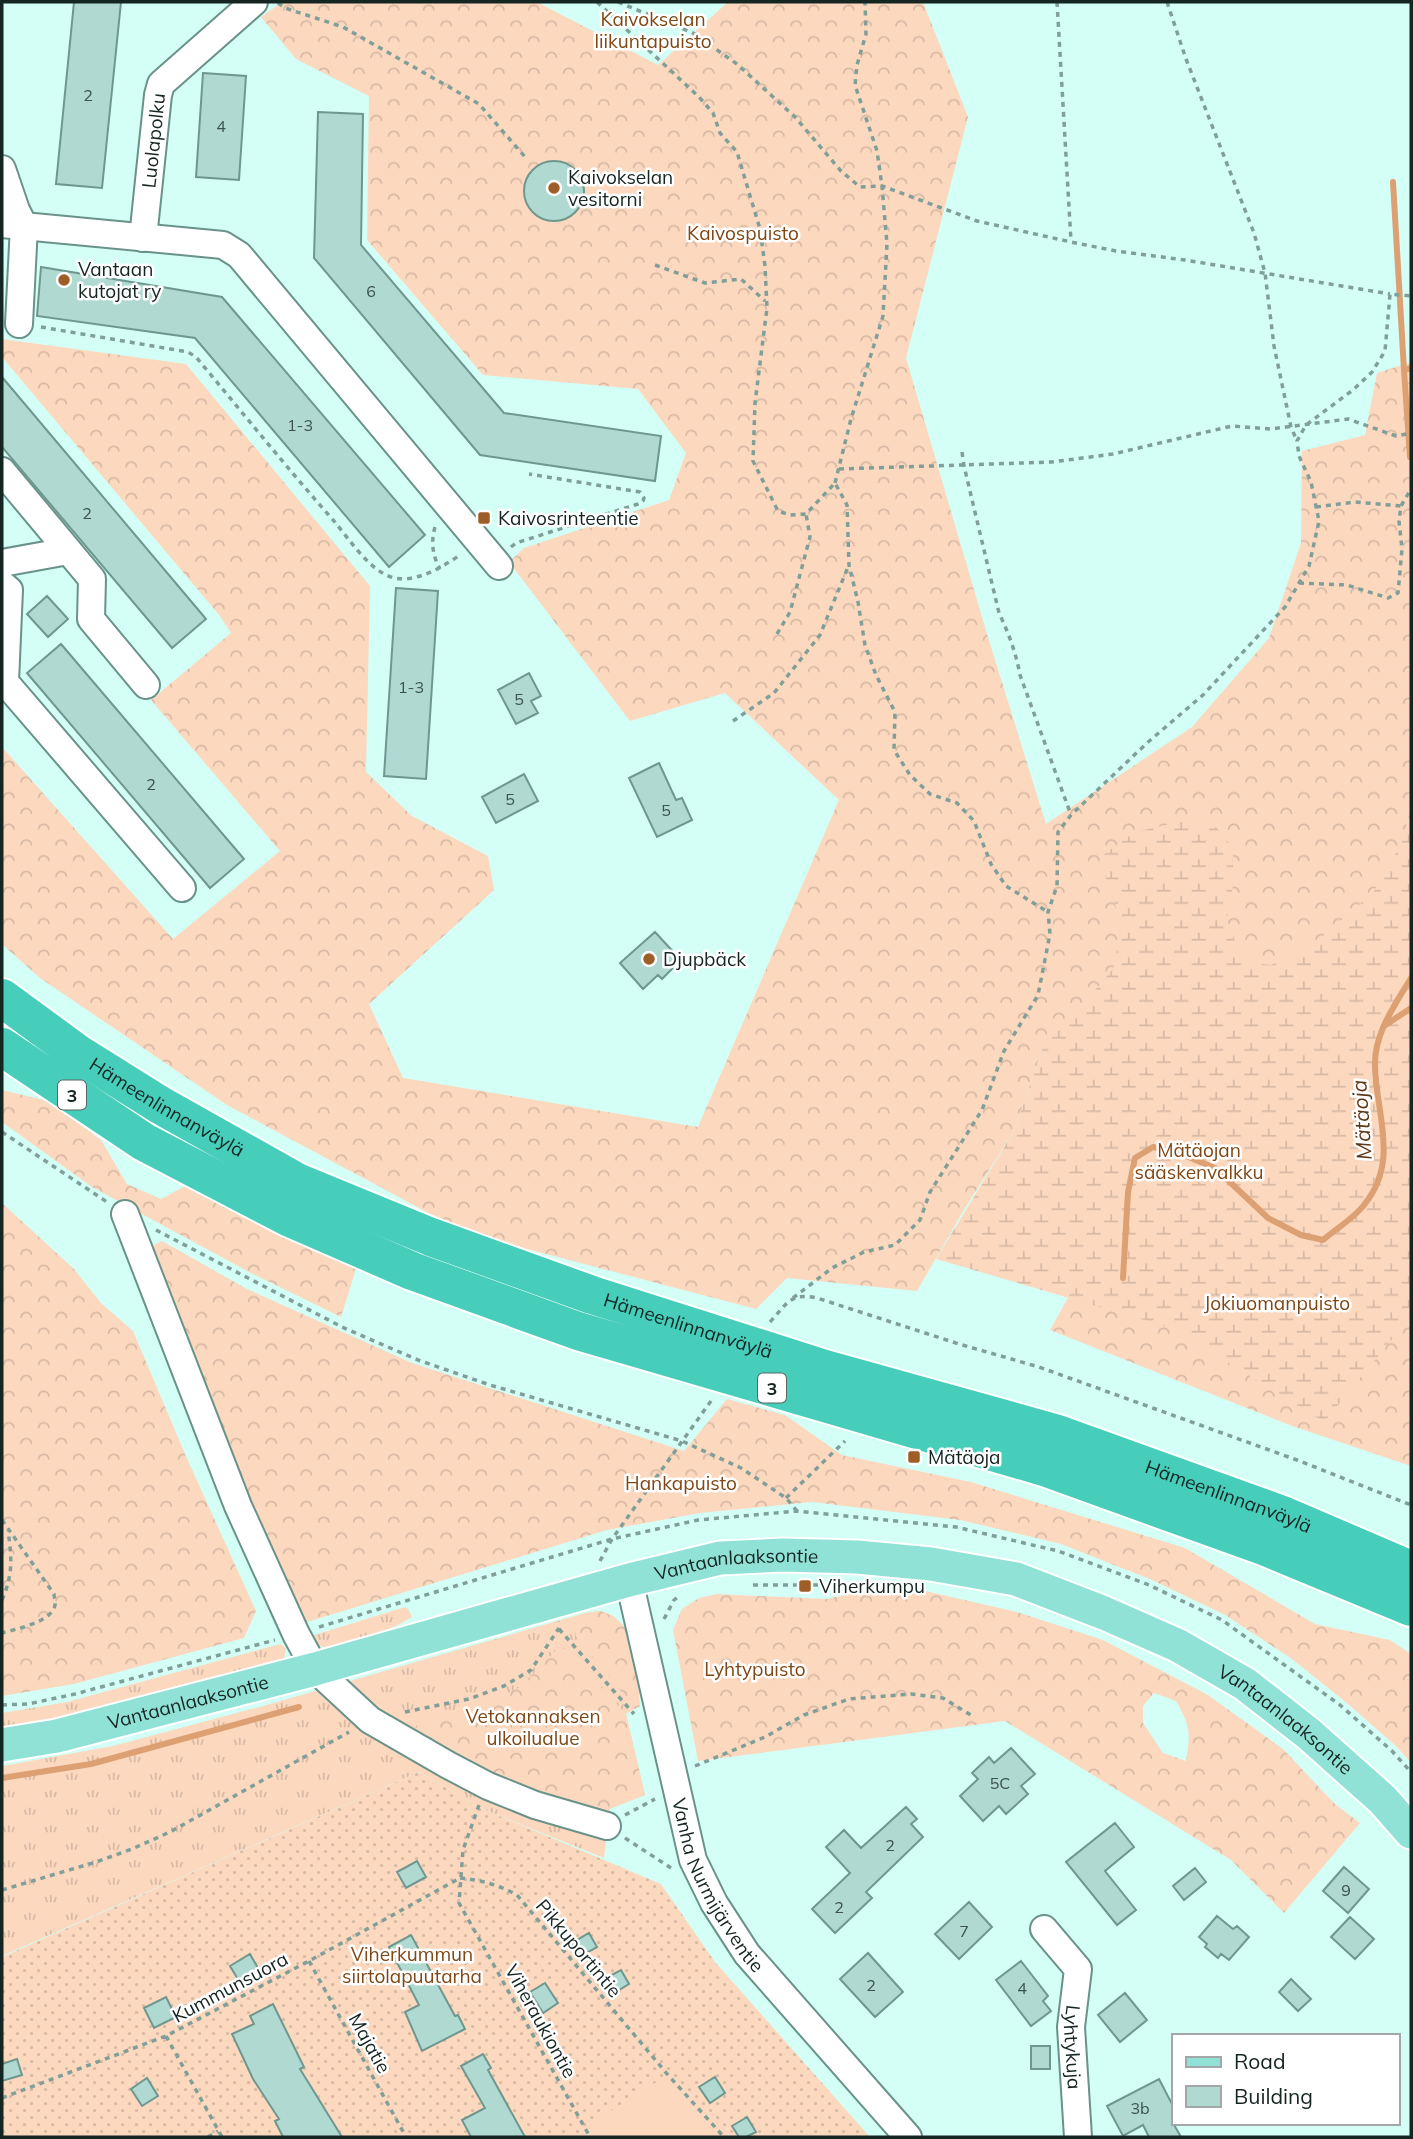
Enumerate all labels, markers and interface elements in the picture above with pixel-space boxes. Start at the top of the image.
park label: Kaivokselan liikuntapuisto [594,7,712,53]
house number: 2 [83,85,93,105]
street label: Luolapolku [136,92,170,189]
house number: 4 [216,116,226,136]
place label: Kaivokselan vesitorni [568,165,673,211]
marker: Kaivokselan vesitorni [546,180,562,196]
park label: Kaivospuisto [687,221,799,245]
place label: Vantaan kutojat ry [78,257,161,303]
marker: Vantaan kutojat ry [56,272,72,288]
house number: 6 [366,281,376,301]
house number: 1-3 [287,415,313,435]
house number: 2 [82,503,92,523]
place label: Kaivosrinteentie [498,506,639,530]
marker: Kaivosrinteentie [476,510,492,526]
house number: 1-3 [398,677,424,697]
house number: 5 [514,689,524,709]
house number: 2 [146,774,156,794]
house number: 5 [505,789,515,809]
house number: 5 [661,800,671,820]
place label: Djupbäck [663,947,746,971]
marker: Djupbäck [641,951,657,967]
street label: Hämeenlinnanväylä [85,1052,249,1162]
water label: Mätäoja [1345,1079,1377,1161]
road number: 3 [58,1080,86,1110]
park label: Mätäojan sääskenvalkku [1135,1138,1263,1184]
street label: Hämeenlinnanväylä [601,1288,776,1364]
park label: Jokiuomanpuisto [1204,1291,1350,1315]
road number: 3 [758,1373,786,1402]
place label: Mätäoja [928,1445,1001,1469]
marker: Mätäoja [906,1449,922,1465]
street label: Hämeenlinnanväylä [1142,1454,1316,1538]
park label: Hankapuisto [625,1471,737,1495]
street label: Vantaanlaaksontie [652,1543,819,1585]
place label: Viherkumpu [819,1574,925,1598]
marker: Viherkumpu [797,1578,813,1594]
park label: Lyhtypuisto [704,1657,806,1681]
street label: Vantaanlaaksontie [1214,1659,1358,1780]
street label: Vantaanlaaksontie [105,1670,271,1734]
park label: Vetokannaksen ulkoilualue [465,1704,601,1750]
house number: 5C [990,1773,1010,1793]
street label: Vanha Nurmijärventie [667,1796,769,1977]
house number: 2 [885,1835,895,1855]
house number: 9 [1341,1880,1351,1900]
street label: Pikkuportintie [531,1894,627,2002]
house number: 2 [834,1897,844,1917]
house number: 7 [959,1921,969,1941]
park label: Viherkummun siirtolapuutarha [342,1942,482,1988]
street label: Kummunsuora [168,1946,292,2028]
street label: Viheraukiontie [500,1960,582,2082]
house number: 2 [866,1975,876,1995]
house number: 4 [1017,1978,1027,1998]
street label: Lyhtykuja [1059,2004,1087,2090]
street label: Majatie [344,2009,396,2077]
legend [1172,2034,1399,2125]
text: Road [1234,2048,1285,2074]
text: Building [1234,2083,1313,2109]
house number: 3b [1130,2098,1150,2118]

